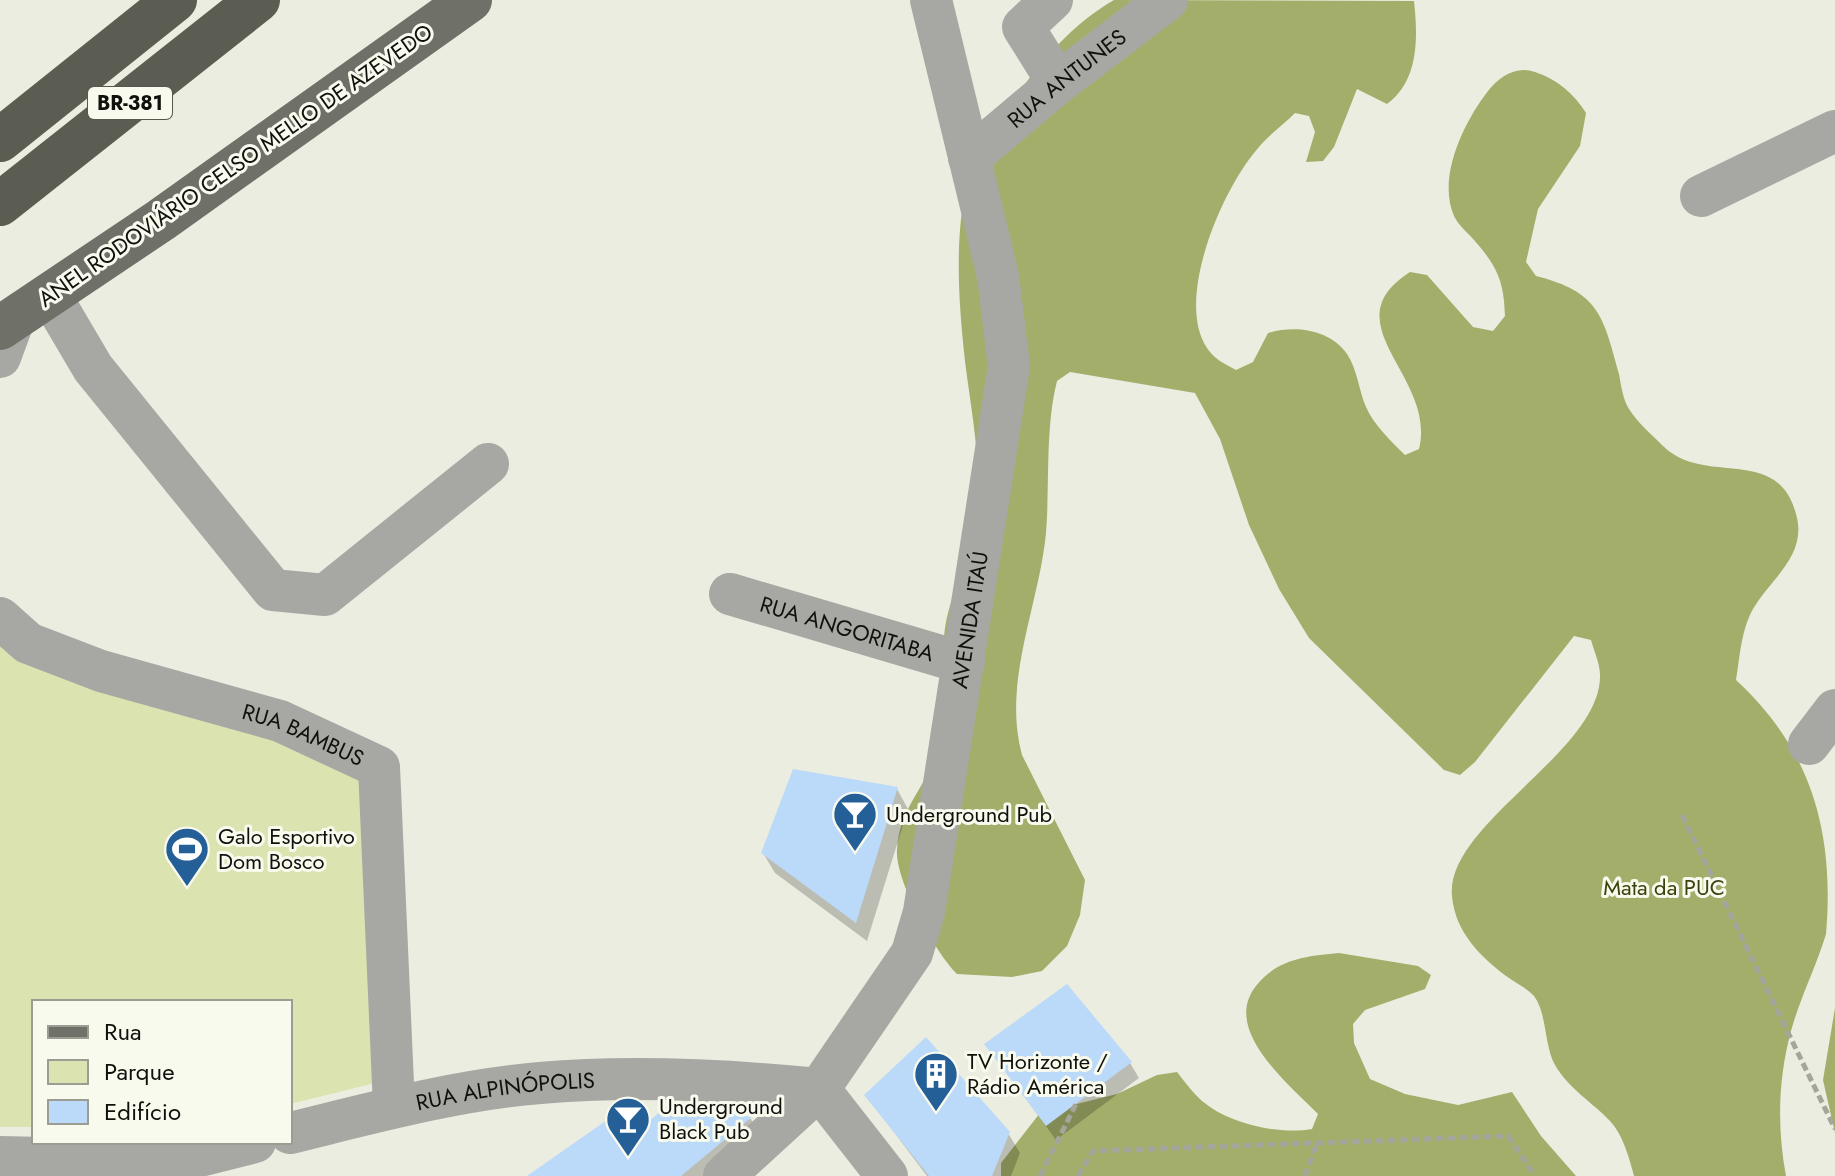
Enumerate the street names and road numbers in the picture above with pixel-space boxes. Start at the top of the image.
street label: ANEL RODOVIÁRIO CELSO MELLO DE AZEVEDO [31,16,439,314]
street label: RUA ANTUNES [1000,21,1133,135]
road number: BR-381 [88,87,172,119]
street label: AVENIDA ITAÚ [943,549,996,691]
street label: RUA ANGORITABA [756,588,938,669]
street label: RUA BAMBUS [239,695,370,774]
street label: RUA ALPINÓPOLIS [413,1064,595,1118]

